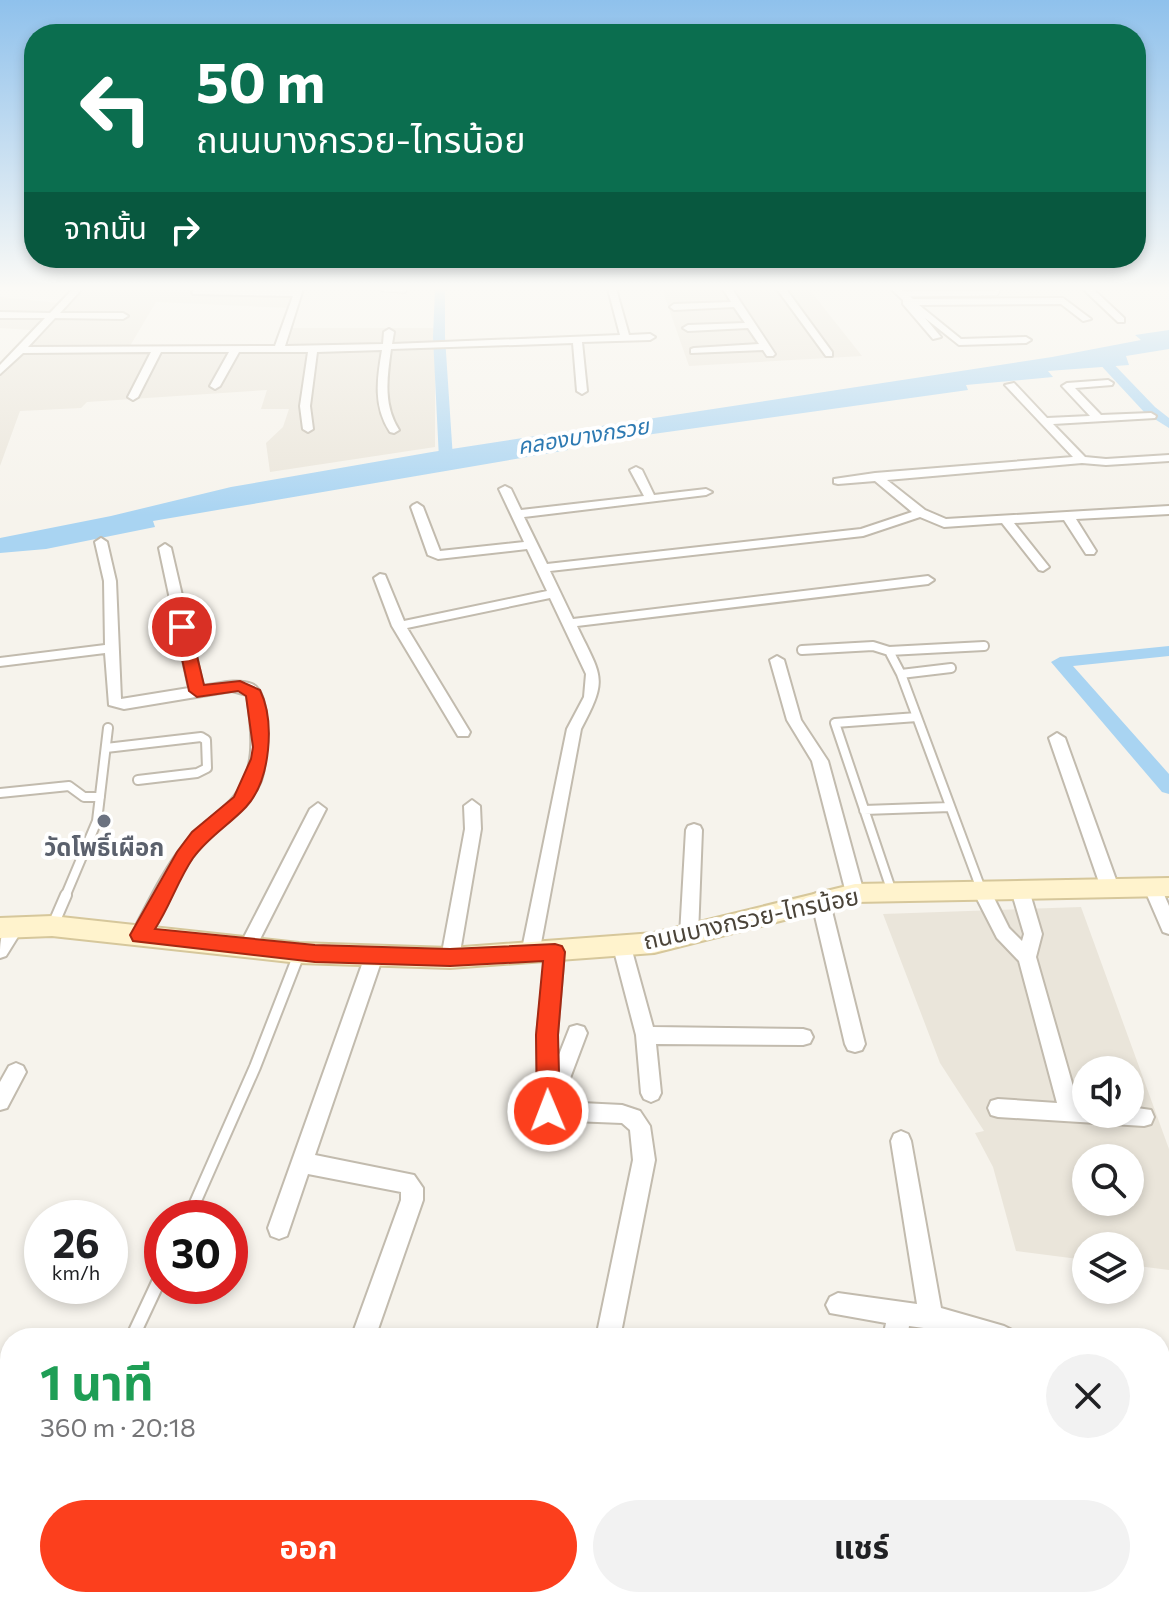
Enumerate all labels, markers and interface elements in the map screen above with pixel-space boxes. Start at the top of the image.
text: 50 m [196,46,325,115]
icon: left [64,56,168,160]
text: ถนนบางกรวย-ไทรน้อย [196,116,526,160]
text: จากนั้น [64,208,147,245]
icon: right [163,208,207,252]
water label: คลองบางกรวย [515,412,652,459]
pin [148,593,216,661]
icon: arrive [160,605,204,649]
marker: วัดโพธิ์เผือก [95,812,113,830]
place label: วัดโพธิ์เผือก [44,832,164,861]
street label: ถนนบางกรวย-ไทรน้อย [640,881,861,955]
map controls [1072,1056,1144,1304]
button: sound [1072,1056,1144,1128]
position arrow [506,1069,590,1153]
button: search [1072,1144,1144,1216]
speed limit sign: 30 [144,1200,248,1304]
text: 26 [52,1217,100,1266]
button: layers [1072,1232,1144,1304]
text: km/h [52,1260,100,1284]
text: 1 นาที [40,1351,154,1410]
button: close [1046,1354,1130,1438]
text: 360 m · 20:18 [40,1411,196,1442]
button: ออก [40,1500,577,1592]
button: แชร์ [593,1500,1130,1592]

